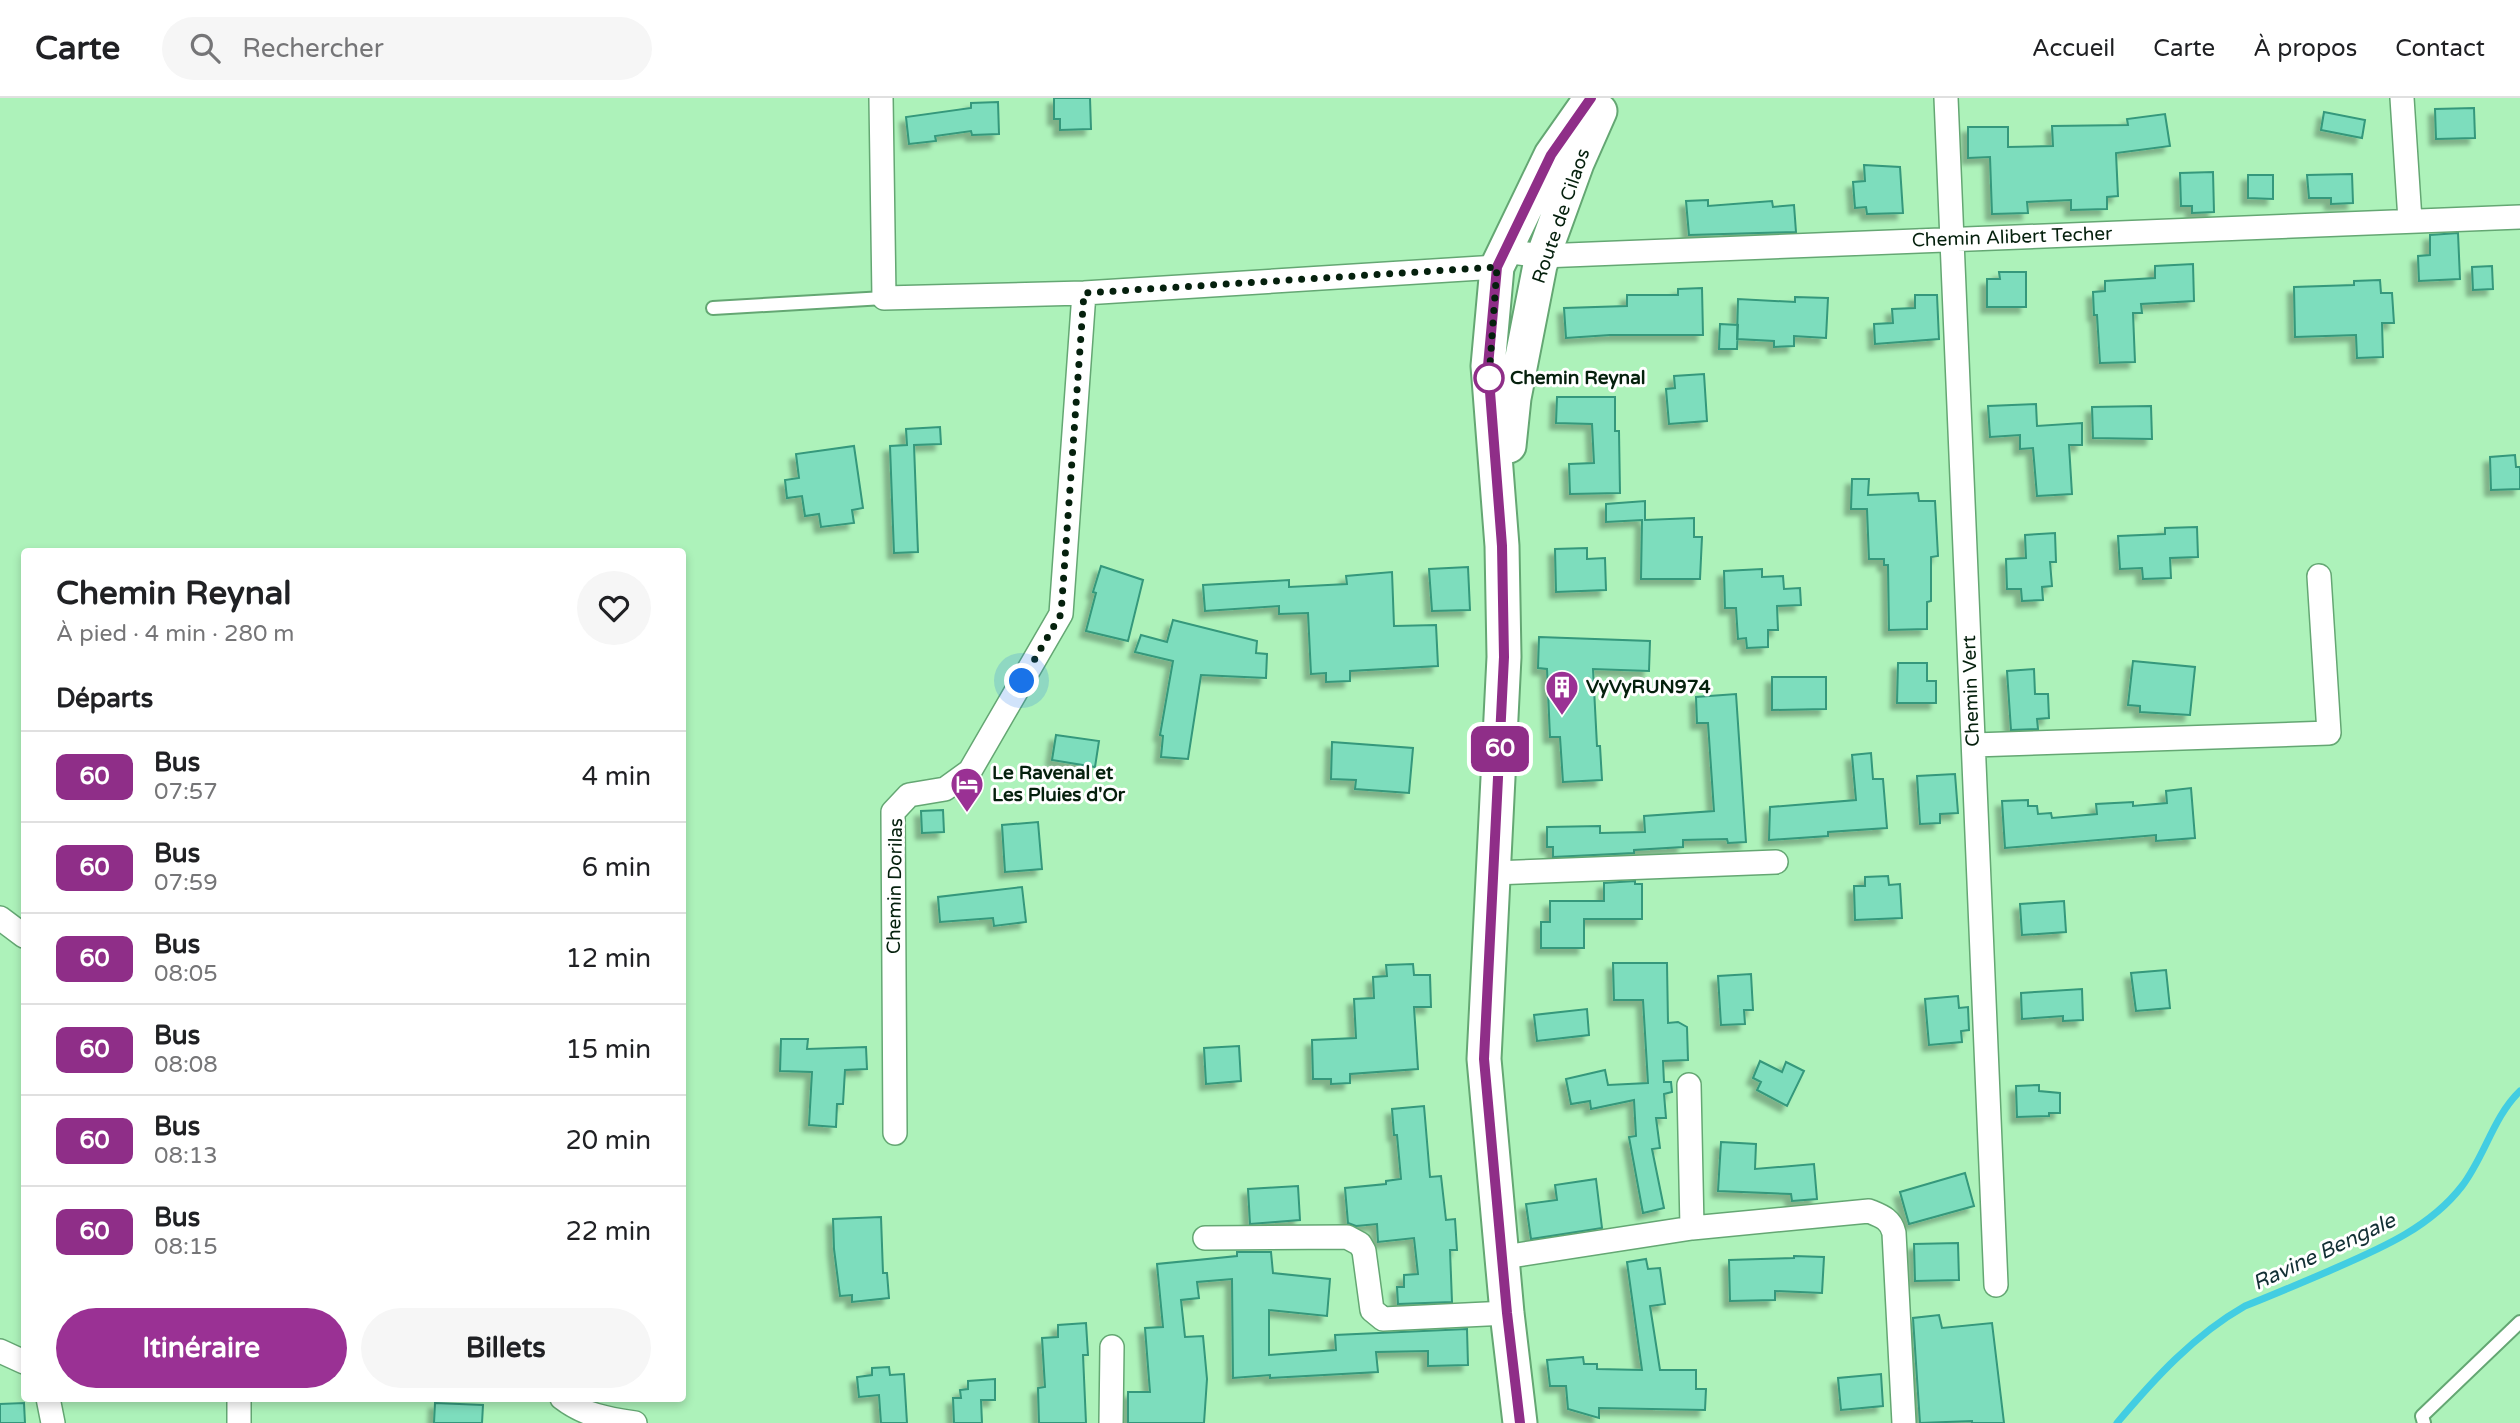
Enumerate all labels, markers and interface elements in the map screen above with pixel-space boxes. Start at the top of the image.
search box [162,17,652,80]
text: Carte [35,29,120,68]
icon: search [186,29,224,67]
text: Rechercher [242,33,384,64]
text: Accueil [2032,34,2115,63]
text: Carte [2153,34,2215,63]
text: À propos [2253,34,2357,63]
text: Contact [2395,34,2485,63]
street label: Route de Cilaos [1528,146,1594,286]
street label: Chemin Alibert Techer [1911,222,2113,251]
marker: Chemin Reynal [1474,363,1504,393]
place label: Chemin Reynal [1510,367,1646,390]
button: heart [577,571,651,645]
text: Chemin Reynal [56,574,292,613]
text: À pied · 4 min · 280 m [56,620,295,648]
street label: Chemin Vert [1958,635,1984,747]
your location [1004,663,1039,698]
building icon: VyVyRUN974 [1543,668,1581,717]
place label: VyVyRUN974 [1586,676,1711,699]
text: Départs [56,683,153,714]
line badge: 60 [1468,726,1532,772]
text: 60 [1485,734,1515,763]
text: Bus [154,747,200,778]
text: 4 min [582,761,651,792]
text: 60 [79,762,110,791]
place label: Le Ravenal et Les Pluies d'Or [992,762,1126,806]
hotel icon: Le Ravenal et Les Pluies d'Or [948,765,986,814]
text: 07:57 [154,778,218,806]
street label: Chemin Dorilas [883,818,907,954]
text: Bus [154,838,200,869]
text: 6 min [582,852,651,883]
text: 60 [79,853,110,882]
text: 07:59 [154,869,218,897]
text: Bus [154,929,200,960]
text: 12 min [565,943,651,974]
text: 60 [79,944,110,973]
text: 08:05 [154,960,218,988]
text: Bus [154,1020,200,1051]
text: 15 min [565,1034,651,1065]
text: 60 [79,1035,110,1064]
text: 08:08 [154,1051,218,1079]
text: Bus [154,1111,200,1142]
text: 20 min [565,1125,651,1156]
text: 60 [79,1126,110,1155]
text: 08:13 [154,1142,218,1170]
text: Bus [154,1202,200,1233]
water label: Ravine Bengale [2249,1208,2400,1296]
text: 22 min [565,1216,651,1247]
text: 60 [79,1217,110,1246]
text: 08:15 [154,1233,218,1261]
button: Itinéraire [56,1308,347,1388]
button: Billets [361,1308,651,1388]

